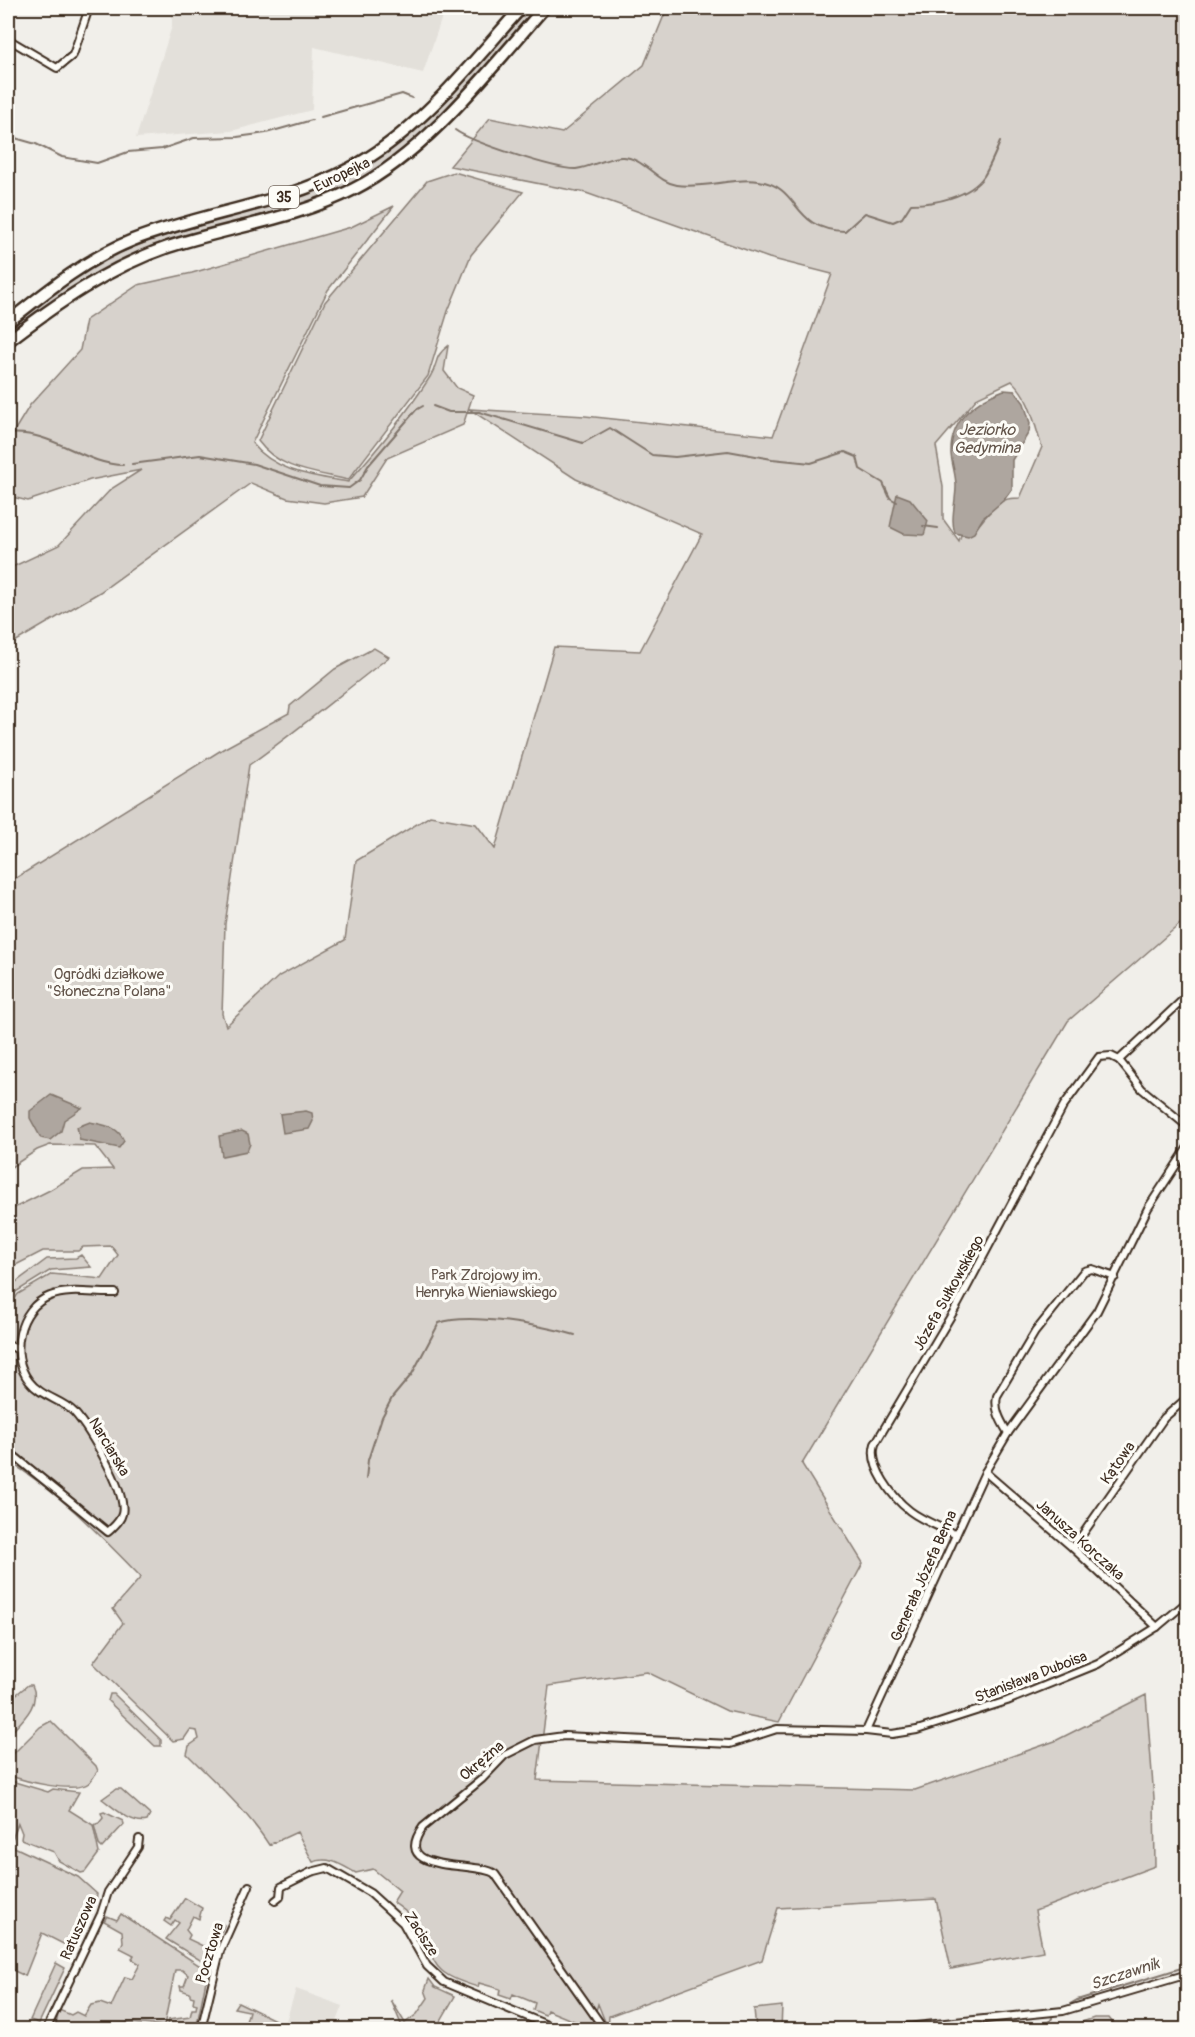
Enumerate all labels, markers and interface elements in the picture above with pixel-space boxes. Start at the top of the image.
street label: Europejka [311,153,373,197]
road number: 35 [269,186,299,208]
water label: Jeziorko Gedymina [954,420,1022,458]
park label: Ogródki działkowe "Słoneczna Polana" [47,965,171,1001]
street label: Józefa Sułkowskiego [909,1232,989,1354]
park label: Park Zdrojowy im. Henryka Wieniawskiego [415,1266,557,1302]
street label: Narciarska [84,1414,134,1480]
street label: Kątowa [1096,1438,1140,1488]
street label: Janusza Korczaka [1032,1495,1128,1585]
street label: Generała Józefa Bema [887,1507,961,1645]
street label: Stanisława Duboisa [972,1647,1090,1707]
street label: Okrężna [456,1737,508,1785]
street label: Ratuszowa [56,1893,102,1963]
street label: Zacisze [400,1908,443,1960]
street label: Pocztowa [192,1920,228,1986]
water label: Szczawnik [1088,1953,1163,1994]

